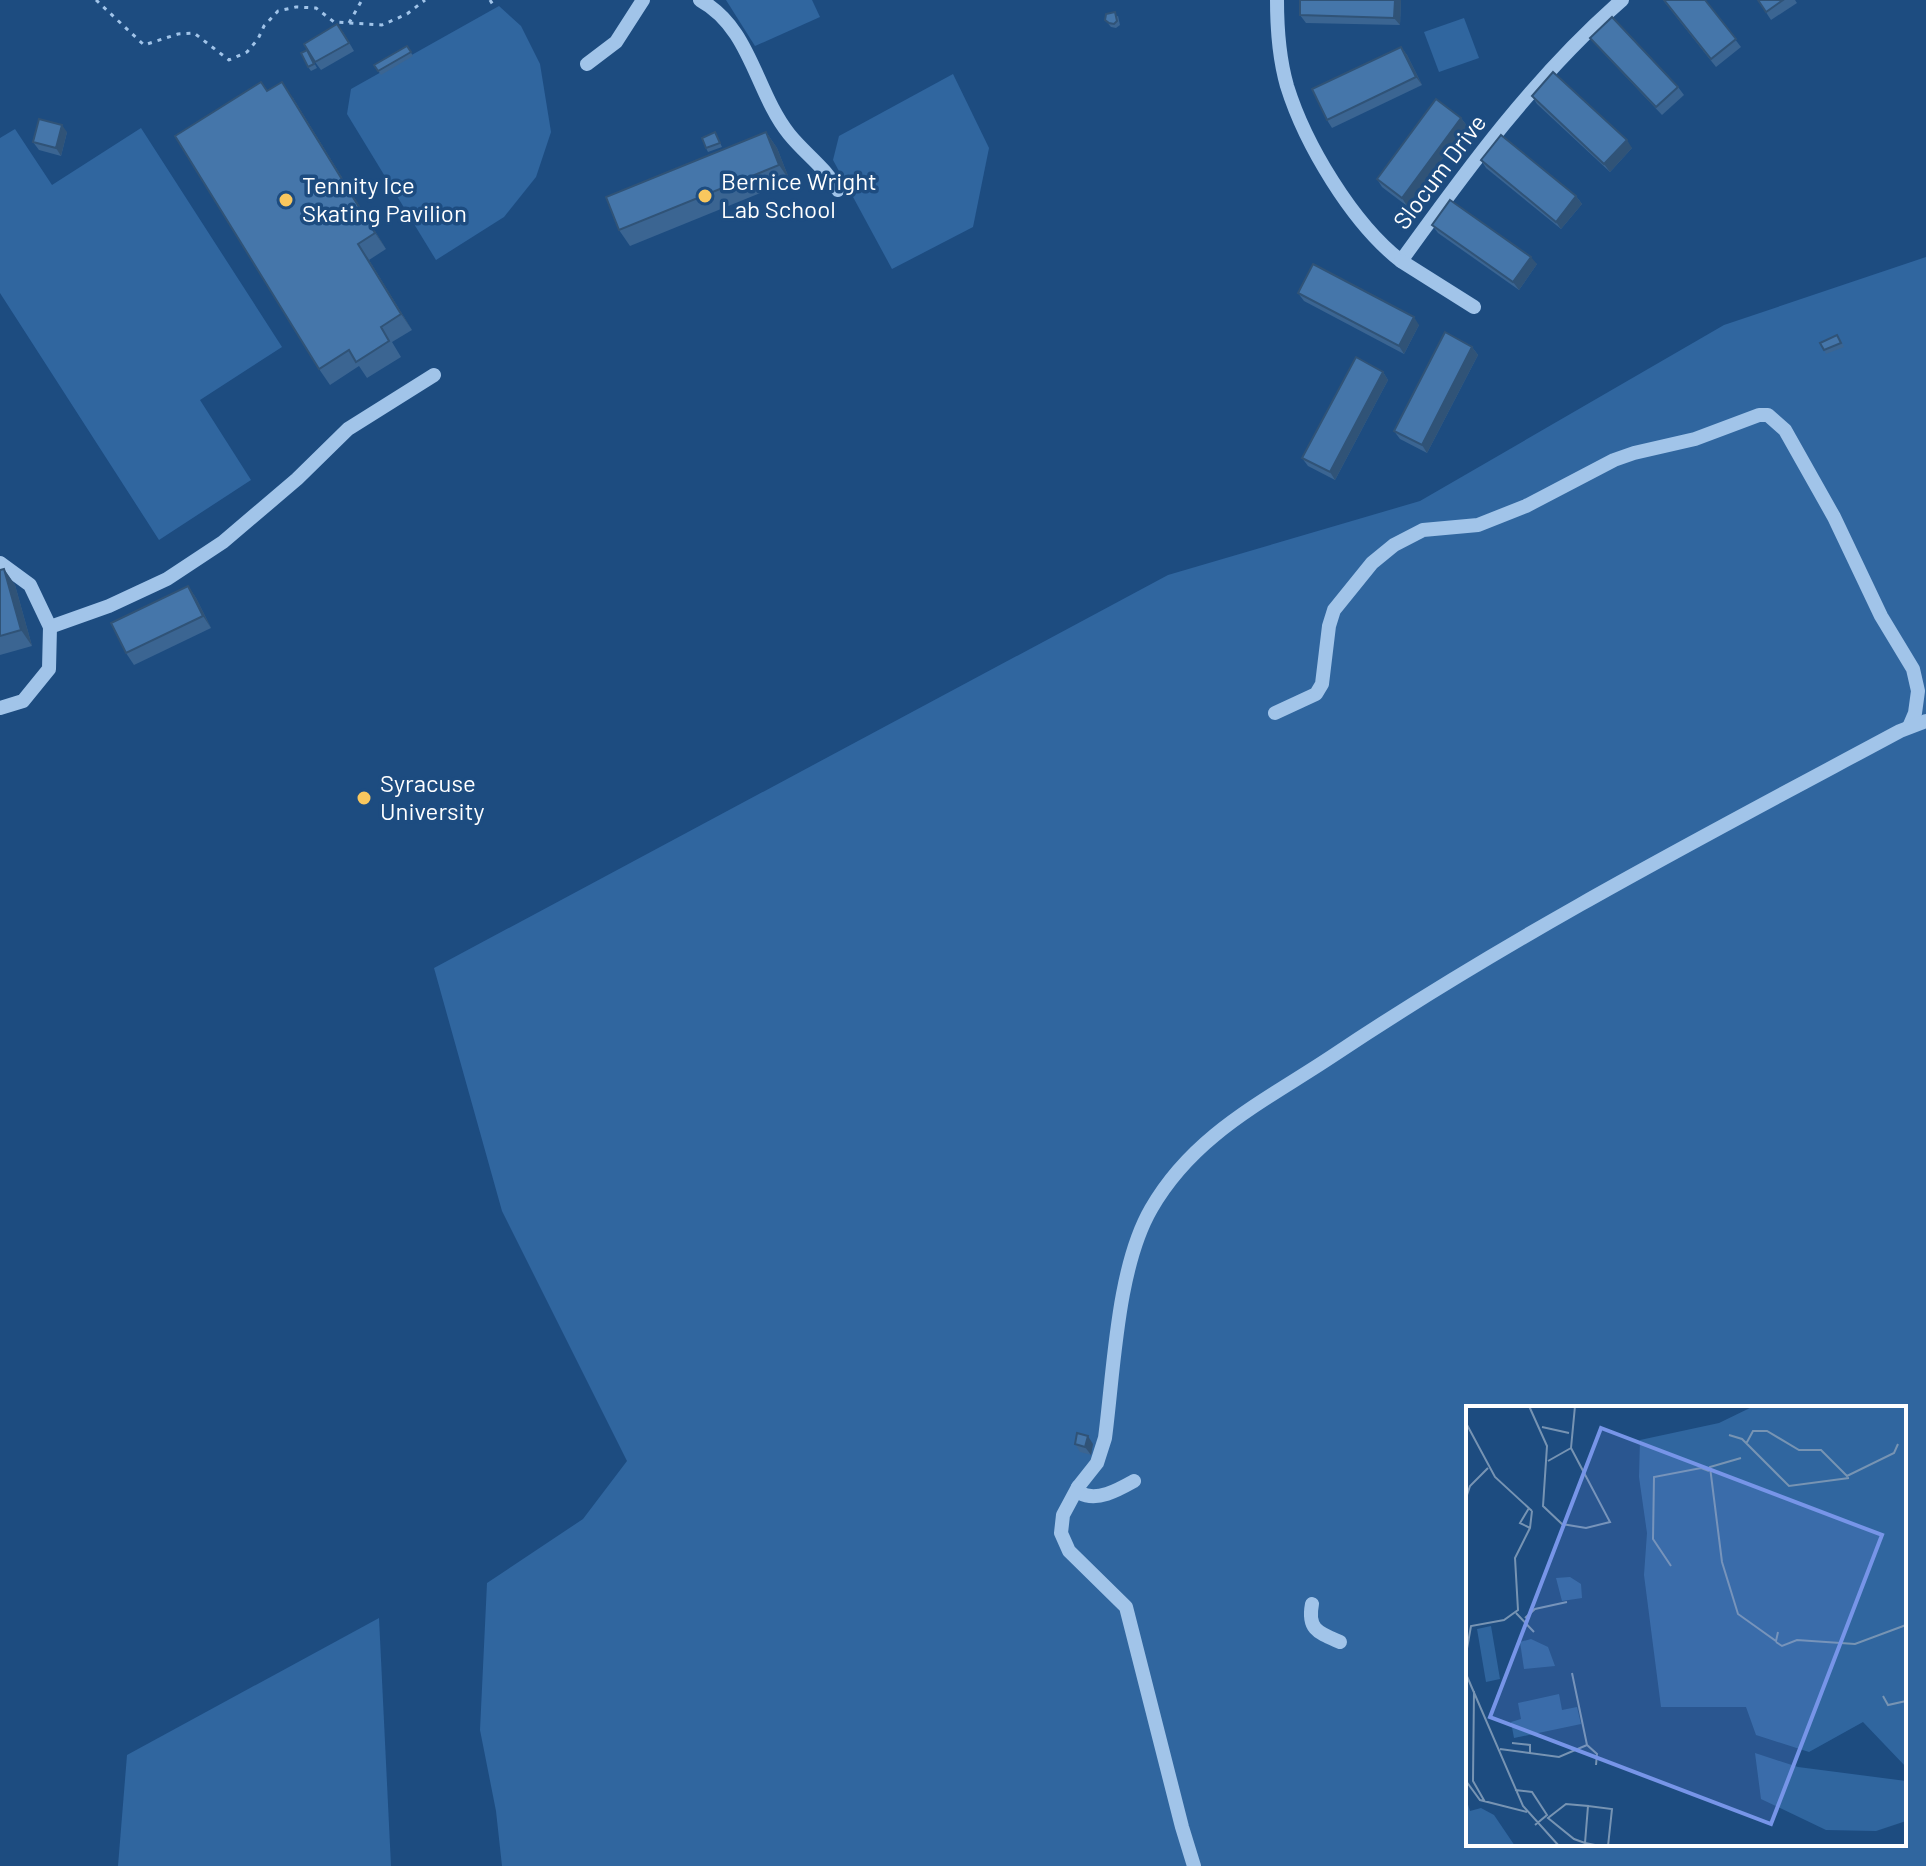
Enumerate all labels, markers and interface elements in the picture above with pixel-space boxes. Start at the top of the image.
street label: Slocum Drive [1386,108,1491,234]
place label: Bernice Wright Lab School [721,166,877,223]
place label: Tennity Ice Skating Pavilion [302,170,467,227]
marker: Bernice Wright Lab School [696,187,714,205]
marker: Tennity Ice Skating Pavilion [277,191,295,209]
place label: Syracuse University [380,768,485,825]
marker: Syracuse University [355,789,373,807]
inset map [1466,1406,1906,1846]

